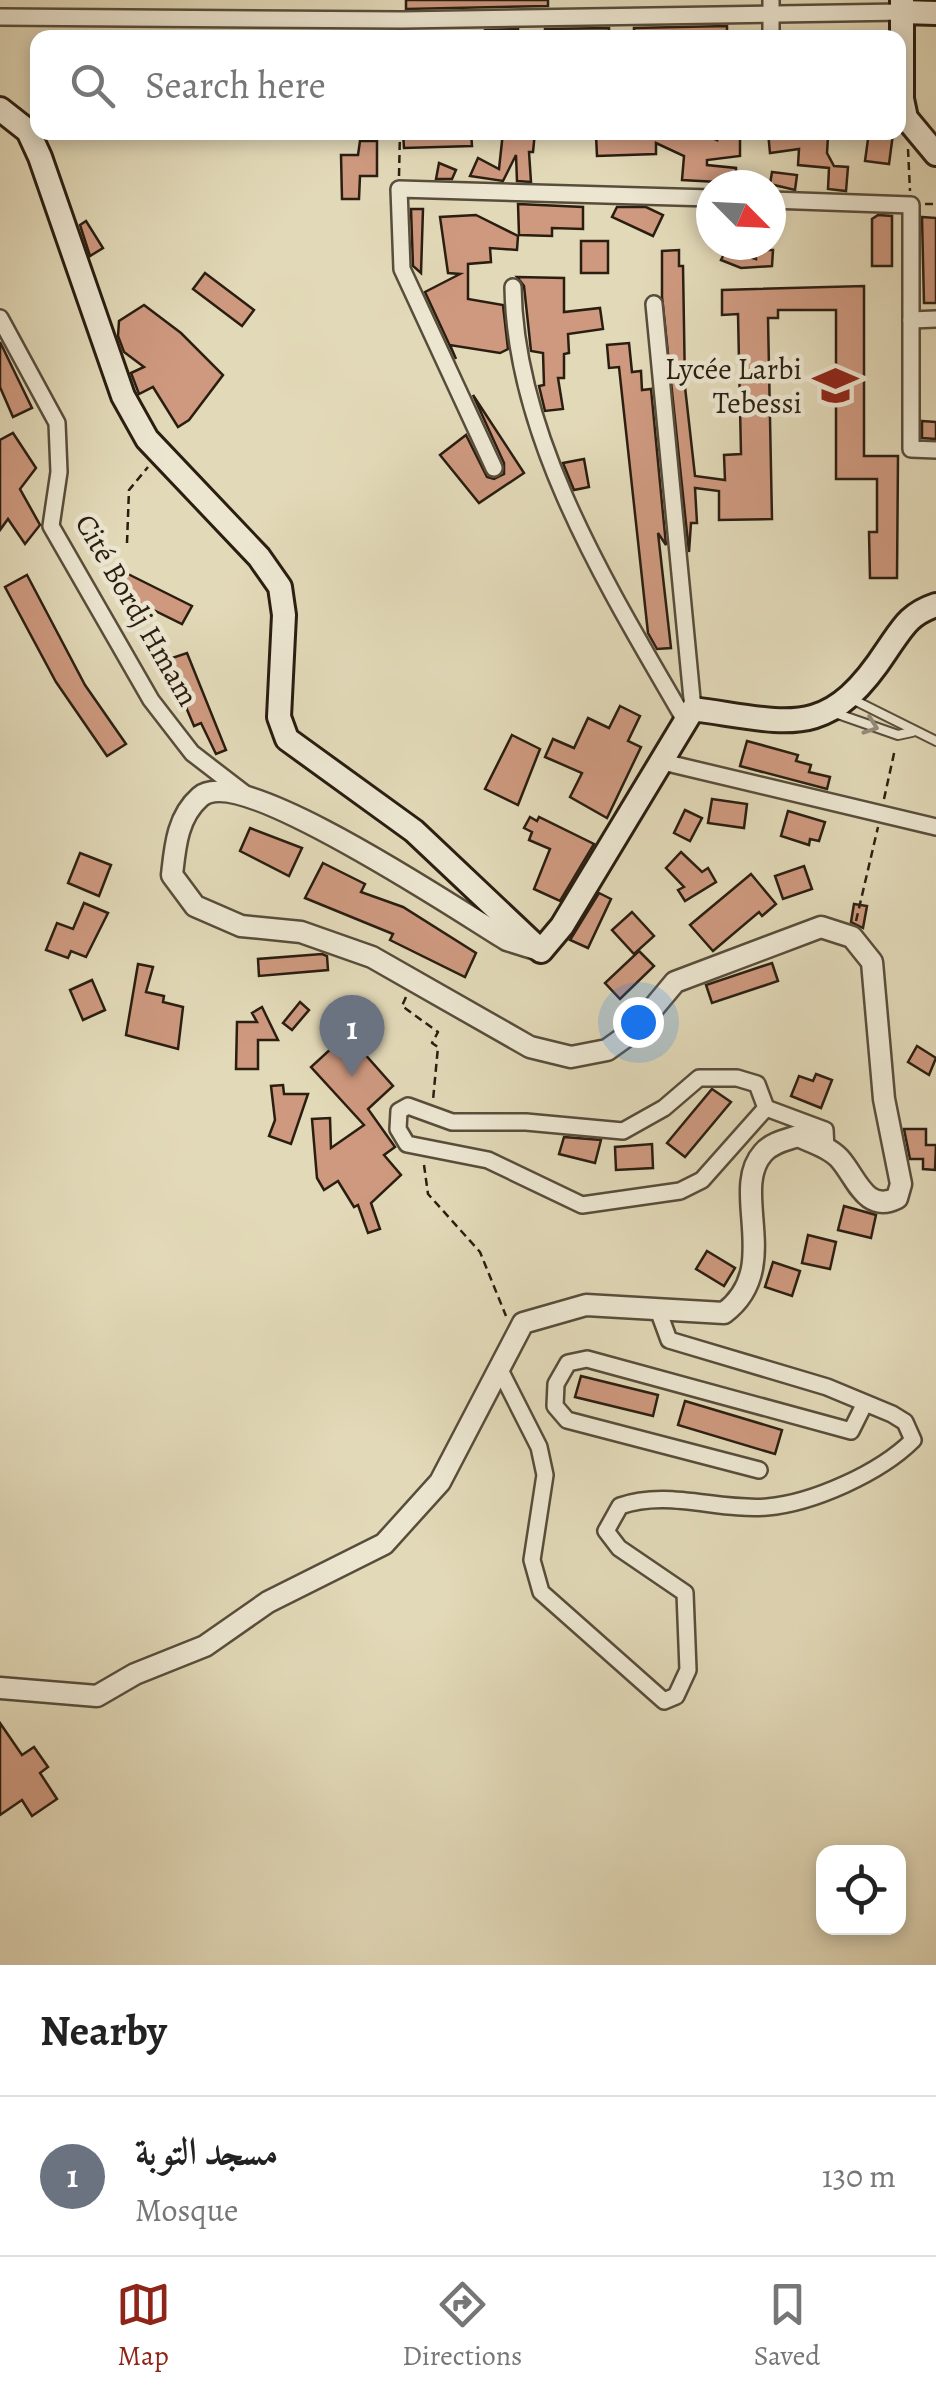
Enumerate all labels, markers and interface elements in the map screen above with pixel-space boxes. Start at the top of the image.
search box [30,30,906,140]
icon: search [65,58,120,113]
text: Search here [145,59,326,111]
north arrow [696,170,786,260]
place label: Lycée Larbi Tebessi [665,349,802,423]
school or university icon: Lycée Larbi Tebessi [811,362,859,410]
street label: Cité Bordj Hmam [66,507,208,713]
one-way arrow [862,714,879,734]
pin: 1 [320,994,384,1077]
your location [613,997,664,1048]
map controls [816,1845,906,1935]
button: locate [816,1845,906,1935]
text: Nearby [40,2002,167,2059]
text: مسجد التوبة [135,2125,278,2177]
text: 1 [67,2154,78,2198]
text: 130 m [822,2154,896,2198]
text: Mosque [135,2188,238,2232]
tab: Map [116,2277,171,2375]
tab: Directions [402,2277,522,2375]
tab: Saved [754,2277,820,2375]

